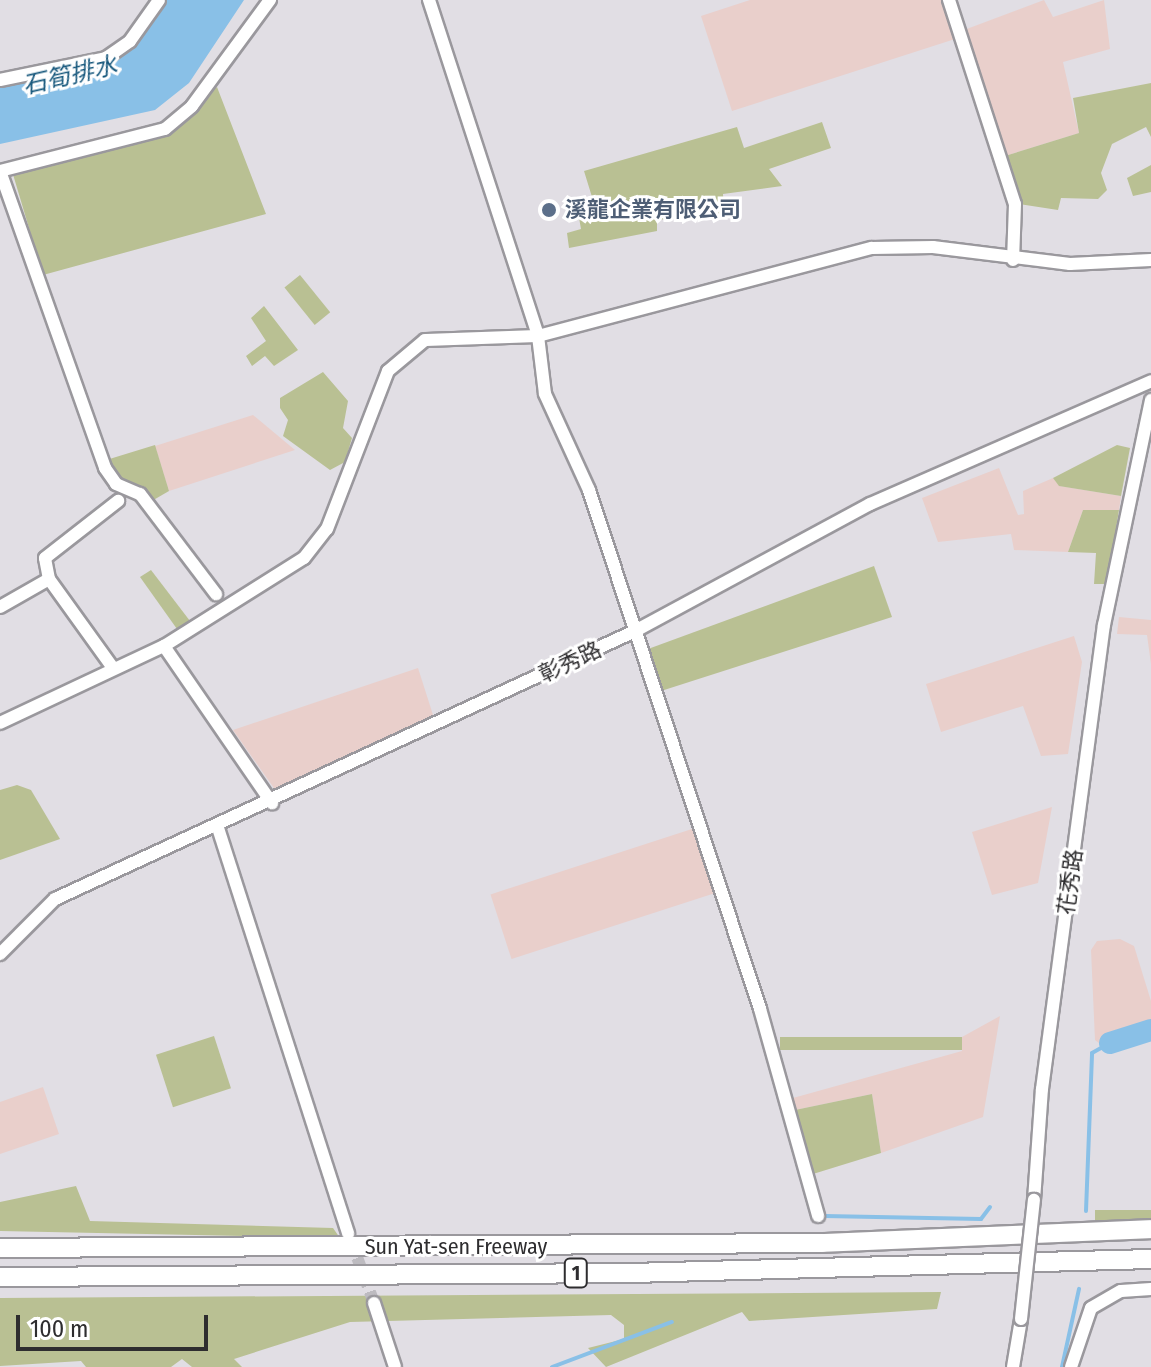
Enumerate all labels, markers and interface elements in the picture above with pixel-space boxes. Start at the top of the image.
water label: 石筍排水 [20,51,120,101]
place label: 溪龍企業有限公司 [565,197,741,223]
marker: 溪龍企業有限公司 [540,201,558,219]
street label: 彰秀路 [535,636,605,688]
street label: 花秀路 [1052,847,1088,917]
street label: Sun Yat-sen Freeway [365,1234,547,1260]
road number: 1 [562,1257,590,1289]
scale bar [20,1299,212,1349]
text: 100 m [30,1315,88,1343]

